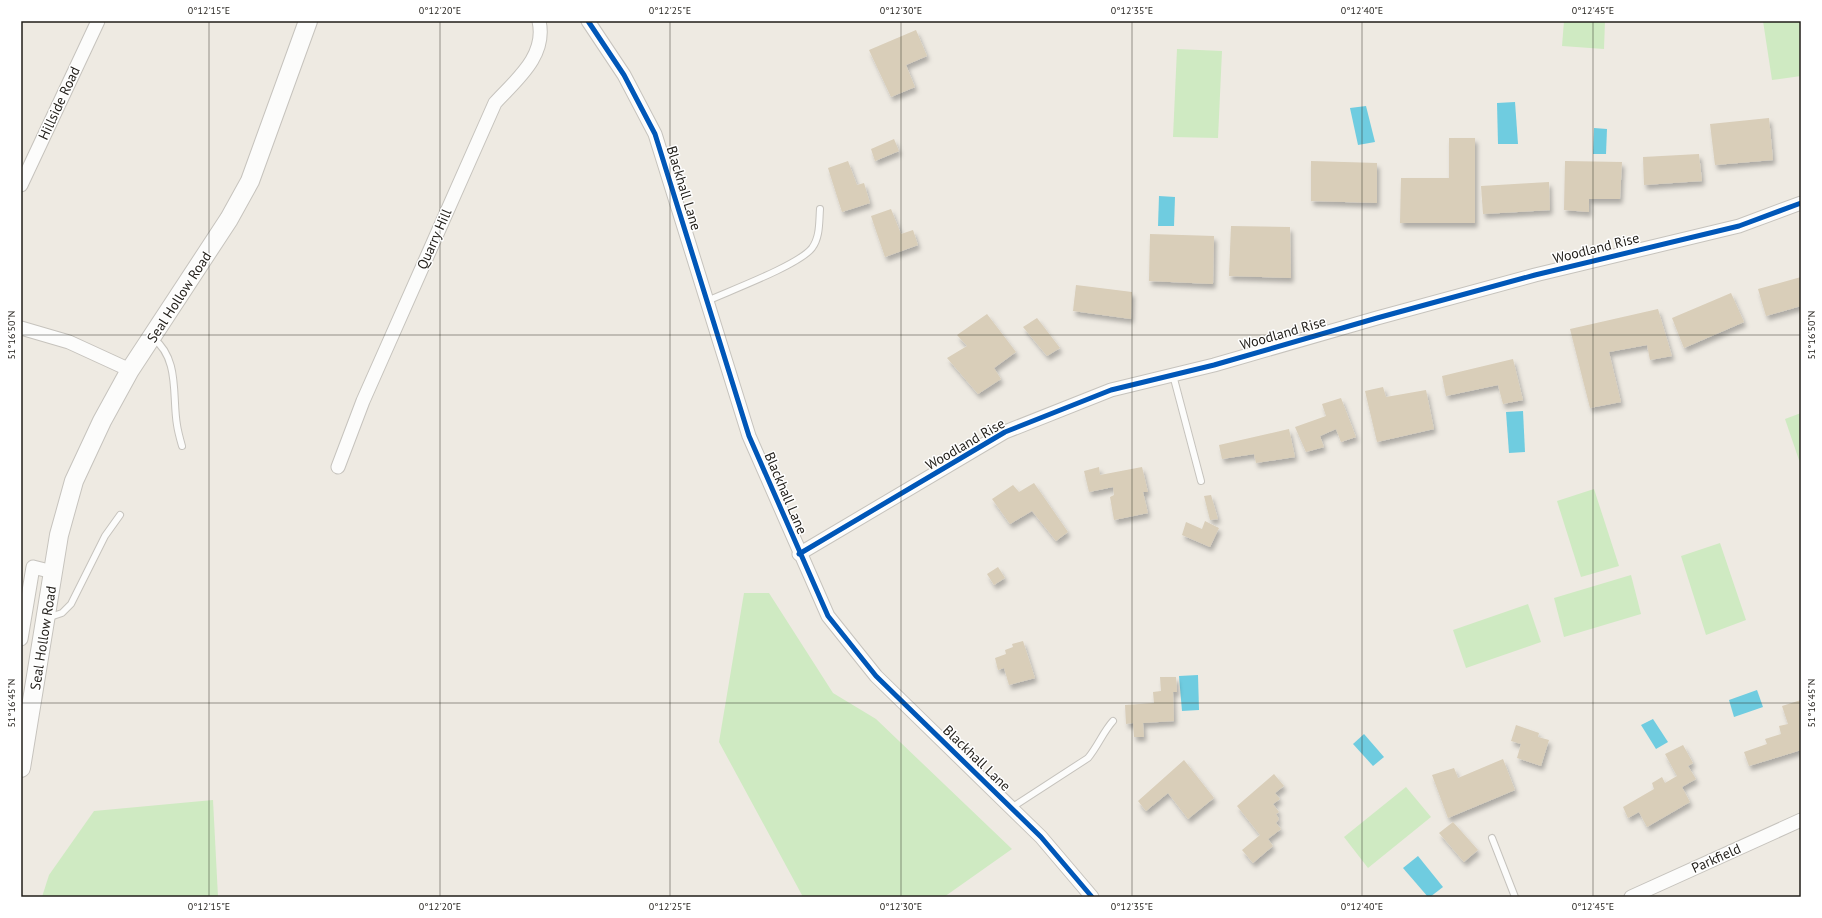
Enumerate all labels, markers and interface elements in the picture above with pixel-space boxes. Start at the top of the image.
text: 0°12'15"E [188,4,230,17]
text: 0°12'20"E [419,4,461,17]
text: 0°12'25"E [649,4,691,17]
text: 0°12'30"E [880,4,922,17]
text: 0°12'35"E [1111,4,1153,17]
text: 0°12'40"E [1341,4,1383,17]
text: 0°12'45"E [1572,4,1614,17]
street label: Hillside Road [34,63,84,143]
street label: Blackhall Lane [663,144,705,232]
street label: Quarry Hill [413,206,455,272]
street label: Woodland Rise [1551,229,1641,267]
street label: Seal Hollow Road [143,248,215,346]
text: 51°16'50"N [5,310,18,360]
text: 51°16'50"N [1805,310,1818,360]
street label: Woodland Rise [1238,312,1328,354]
street label: Woodland Rise [922,414,1008,474]
street label: Blackhall Lane [761,449,811,537]
street label: Seal Hollow Road [26,585,60,691]
text: 51°16'45"N [5,678,18,728]
text: 51°16'45"N [1805,678,1818,728]
street label: Blackhall Lane [939,721,1015,795]
street label: Parkfield [1689,839,1743,877]
text: 0°12'15"E [188,900,230,913]
text: 0°12'20"E [419,900,461,913]
text: 0°12'25"E [649,900,691,913]
text: 0°12'30"E [880,900,922,913]
text: 0°12'35"E [1111,900,1153,913]
text: 0°12'40"E [1341,900,1383,913]
text: 0°12'45"E [1572,900,1614,913]

